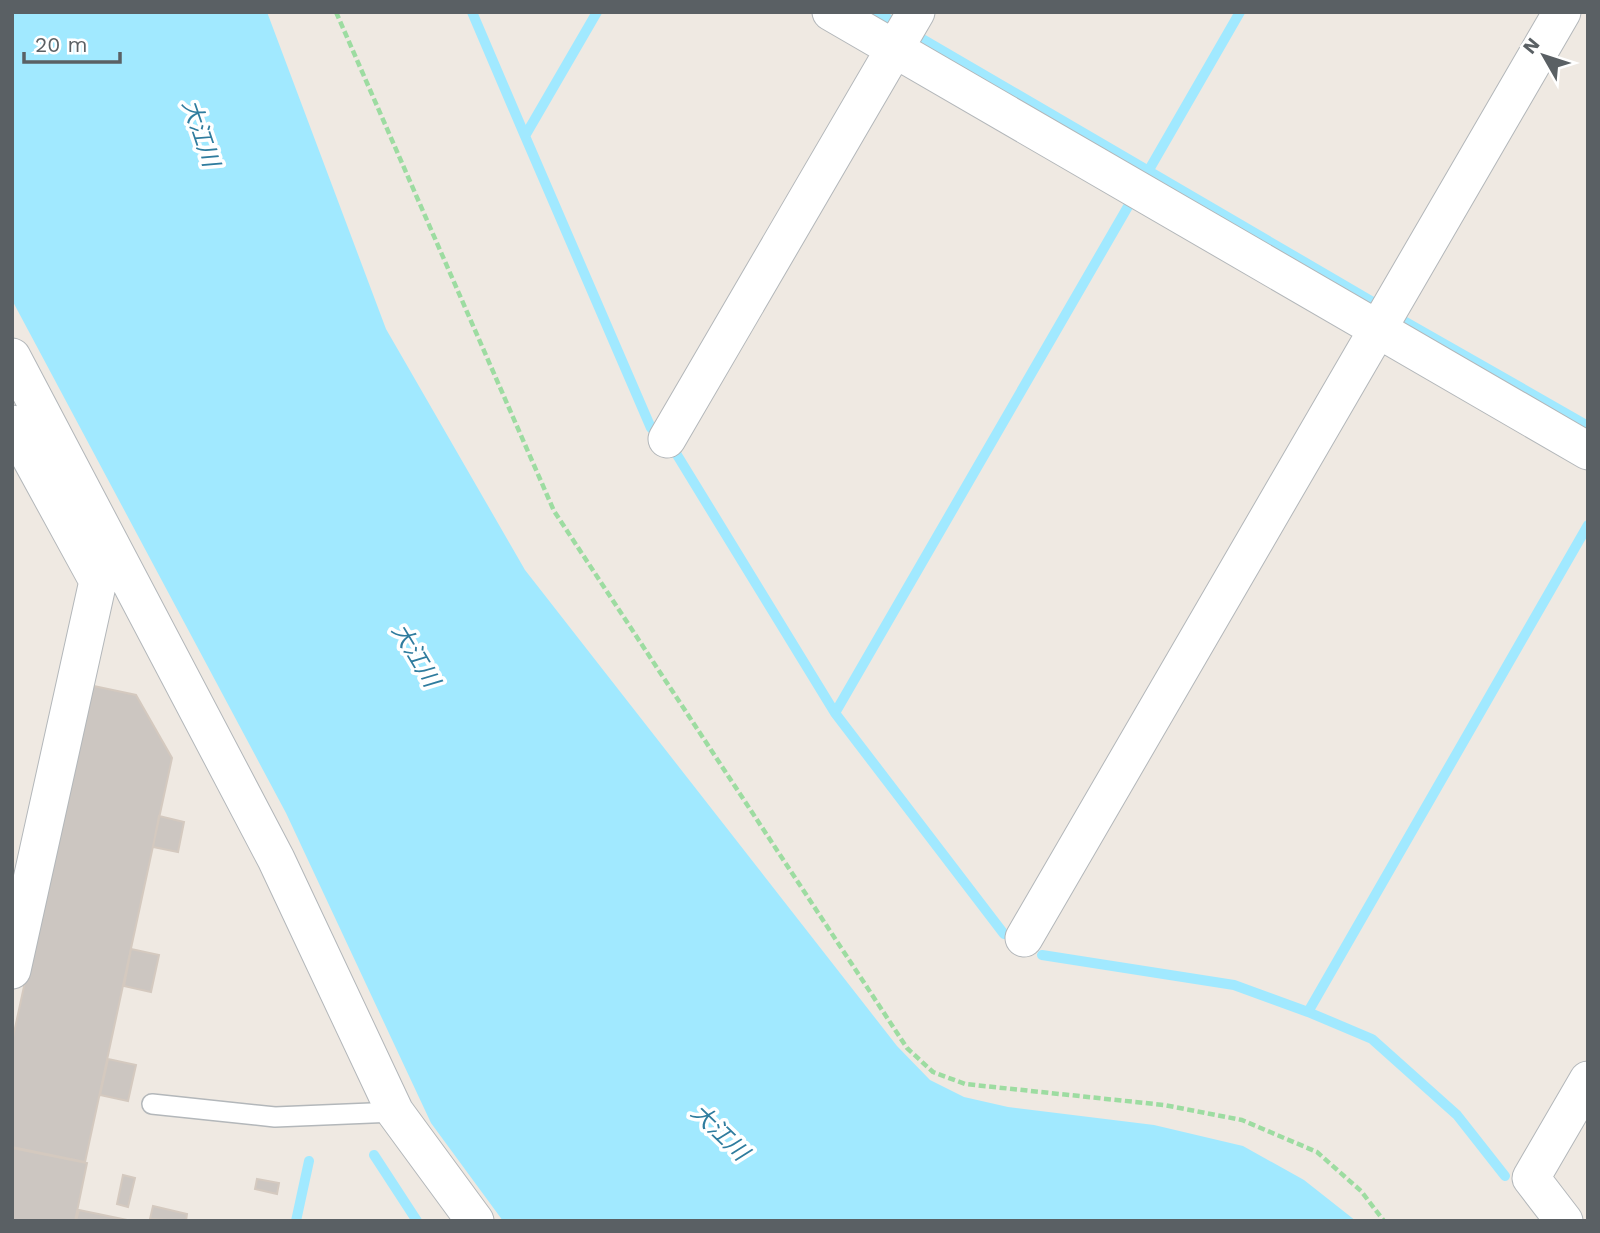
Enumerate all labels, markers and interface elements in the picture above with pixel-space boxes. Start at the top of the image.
scale bar [24,21,121,65]
north arrow [1509,21,1579,91]
text: 20 m [35,32,87,57]
text: N [1518,33,1545,58]
water label: 大江川 [177,96,226,173]
water label: 大江川 [386,619,446,694]
water label: 大江川 [685,1099,756,1168]

